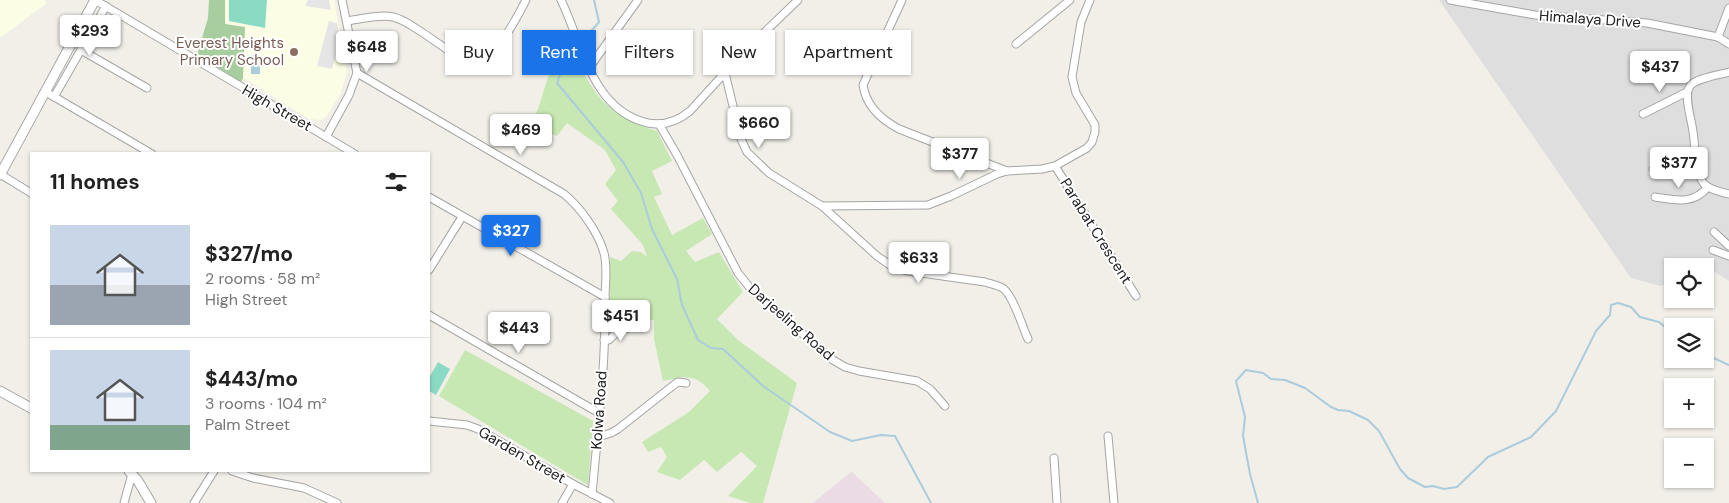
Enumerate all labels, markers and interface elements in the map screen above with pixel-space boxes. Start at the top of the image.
street label: Himalaya Drive [1538,5,1642,33]
pin: $293 [60,15,120,57]
text: $293 [71,20,109,41]
pin: $648 [337,30,397,73]
chip: Buy [445,30,512,75]
chip: Rent [522,30,596,75]
chip: Filters [606,30,693,75]
chip: New [703,30,775,75]
chip: Apartment [785,30,911,75]
place label: Everest Heights Primary School [176,33,284,70]
text: $648 [347,36,387,57]
marker: Everest Heights Primary School [288,46,300,58]
pin: $437 [1630,51,1690,93]
text: $437 [1641,56,1679,77]
street label: High Street [239,80,316,136]
pin: $660 [729,106,789,149]
text: $660 [738,112,780,133]
pin: $469 [491,114,551,156]
text: $469 [501,119,541,140]
pin: $377 [930,138,990,180]
text: $377 [942,143,978,164]
pin: $377 [1649,146,1709,189]
text: $377 [1661,152,1697,173]
text: 11 homes [50,168,140,196]
icon: filters [382,168,410,196]
street label: Parabat Crescent [1055,174,1137,288]
pin: $327 [481,214,541,257]
text: $327 [492,220,530,241]
text: $327/mo [205,240,293,268]
pin: $633 [889,242,949,284]
icon: home [90,245,150,305]
text: $633 [899,247,939,268]
map controls [1664,258,1714,488]
button: locate [1664,258,1714,308]
text: 2 rooms · 58 m² [205,268,320,289]
street label: Darjeeling Road [744,279,838,365]
text: High Street [205,289,287,310]
pin: $451 [591,300,651,342]
text: $451 [603,305,639,326]
pin: $443 [489,312,549,354]
text: $443 [499,317,539,338]
button: layers [1664,318,1714,368]
text: $443/mo [205,365,298,393]
icon: home [90,370,150,430]
street label: Kolwa Road [586,370,612,450]
button: + [1664,378,1714,428]
text: 3 rooms · 104 m² [205,393,327,414]
text: Palm Street [205,414,290,435]
street label: Garden Street [475,422,569,488]
button: − [1664,438,1714,488]

